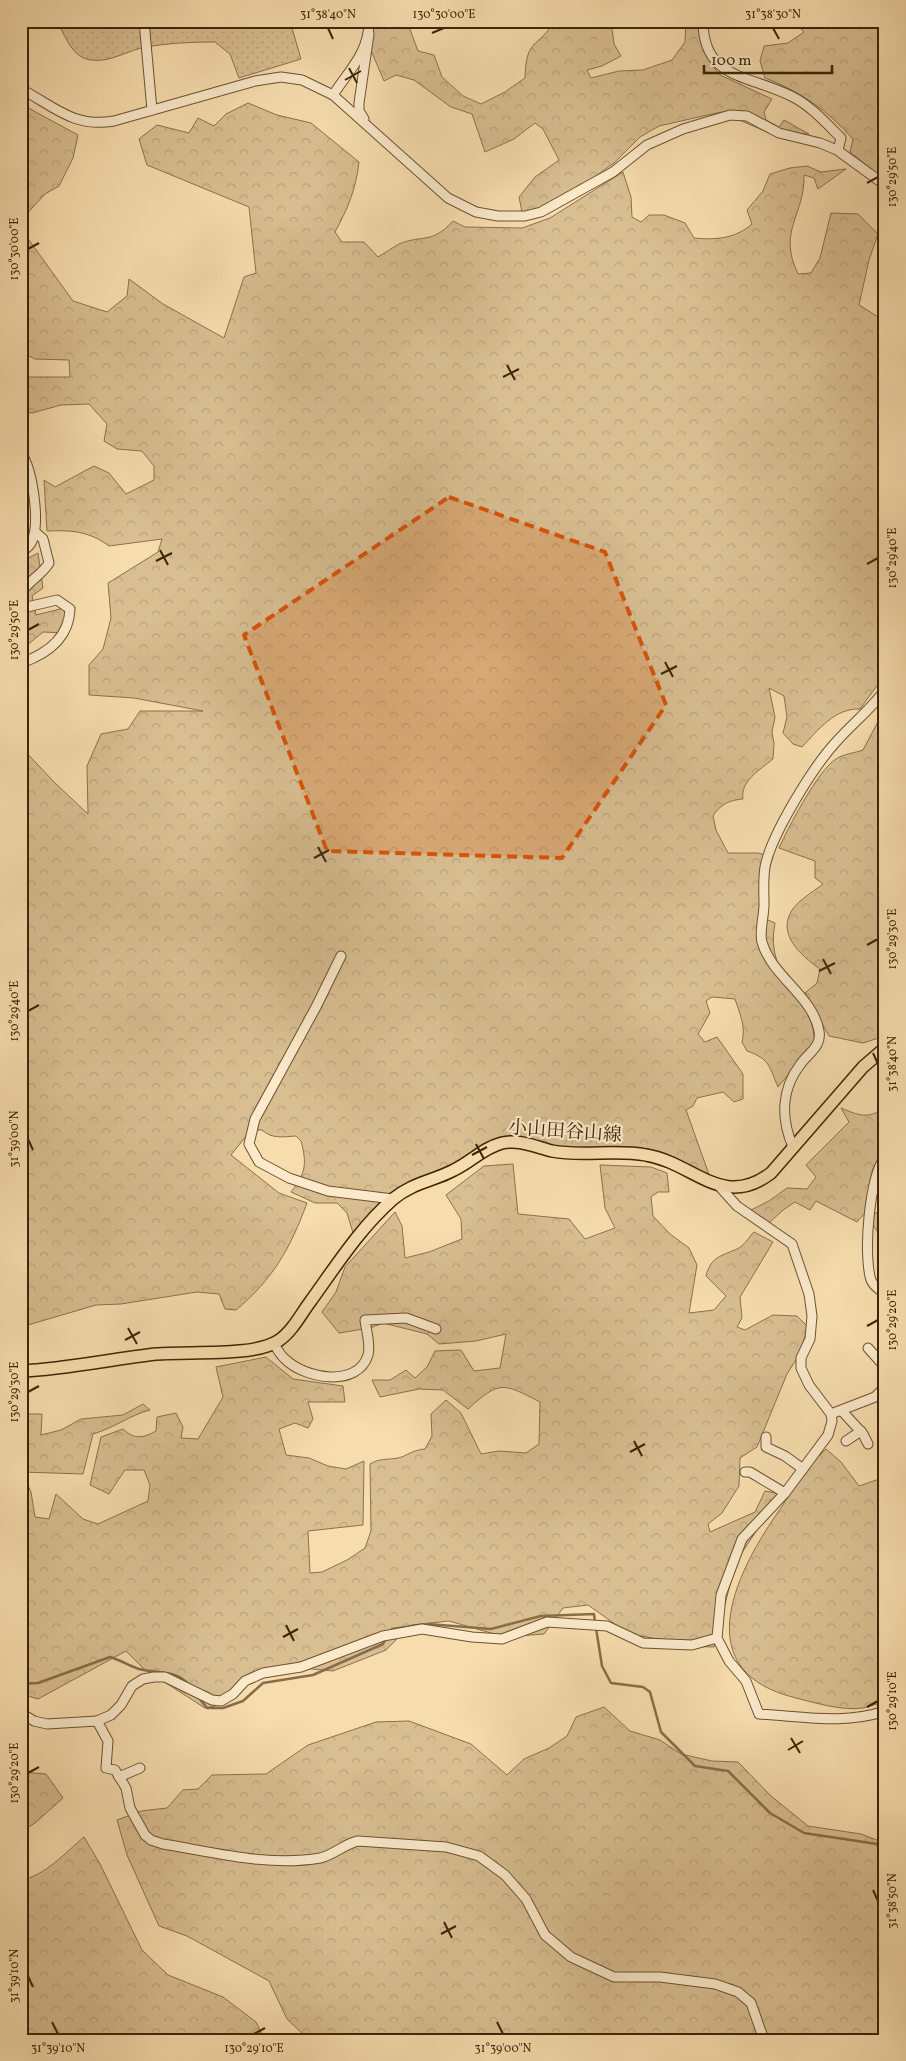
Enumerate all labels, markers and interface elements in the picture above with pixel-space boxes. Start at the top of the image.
text: 31°38'40"N [300,7,356,23]
text: 130°30'00"E [413,7,475,23]
text: 31°38'30"N [745,7,801,23]
scale bar [704,42,831,74]
text: 100 m [711,51,751,72]
text: 130°29'50"E [885,147,901,207]
text: 130°30'00"E [7,218,23,280]
text: 130°29'40"E [885,528,901,588]
text: 130°29'50"E [7,600,23,660]
text: 130°29'30"E [885,909,901,969]
text: 130°29'40"E [7,981,23,1041]
text: 31°38'40"N [885,1036,901,1092]
text: 31°39'00"N [7,1111,23,1167]
street label: 小山田谷山線 [507,1115,623,1149]
text: 130°29'20"E [885,1289,901,1351]
text: 130°29'30"E [7,1362,23,1422]
text: 130°29'10"E [885,1671,901,1731]
text: 130°29'20"E [7,1742,23,1804]
text: 31°38'50"N [885,1873,901,1929]
text: 31°39'10"N [7,1949,23,2003]
text: 31°39'10"N [31,2041,85,2057]
text: 130°29'10"E [224,2041,284,2057]
text: 31°39'00"N [475,2041,531,2057]

